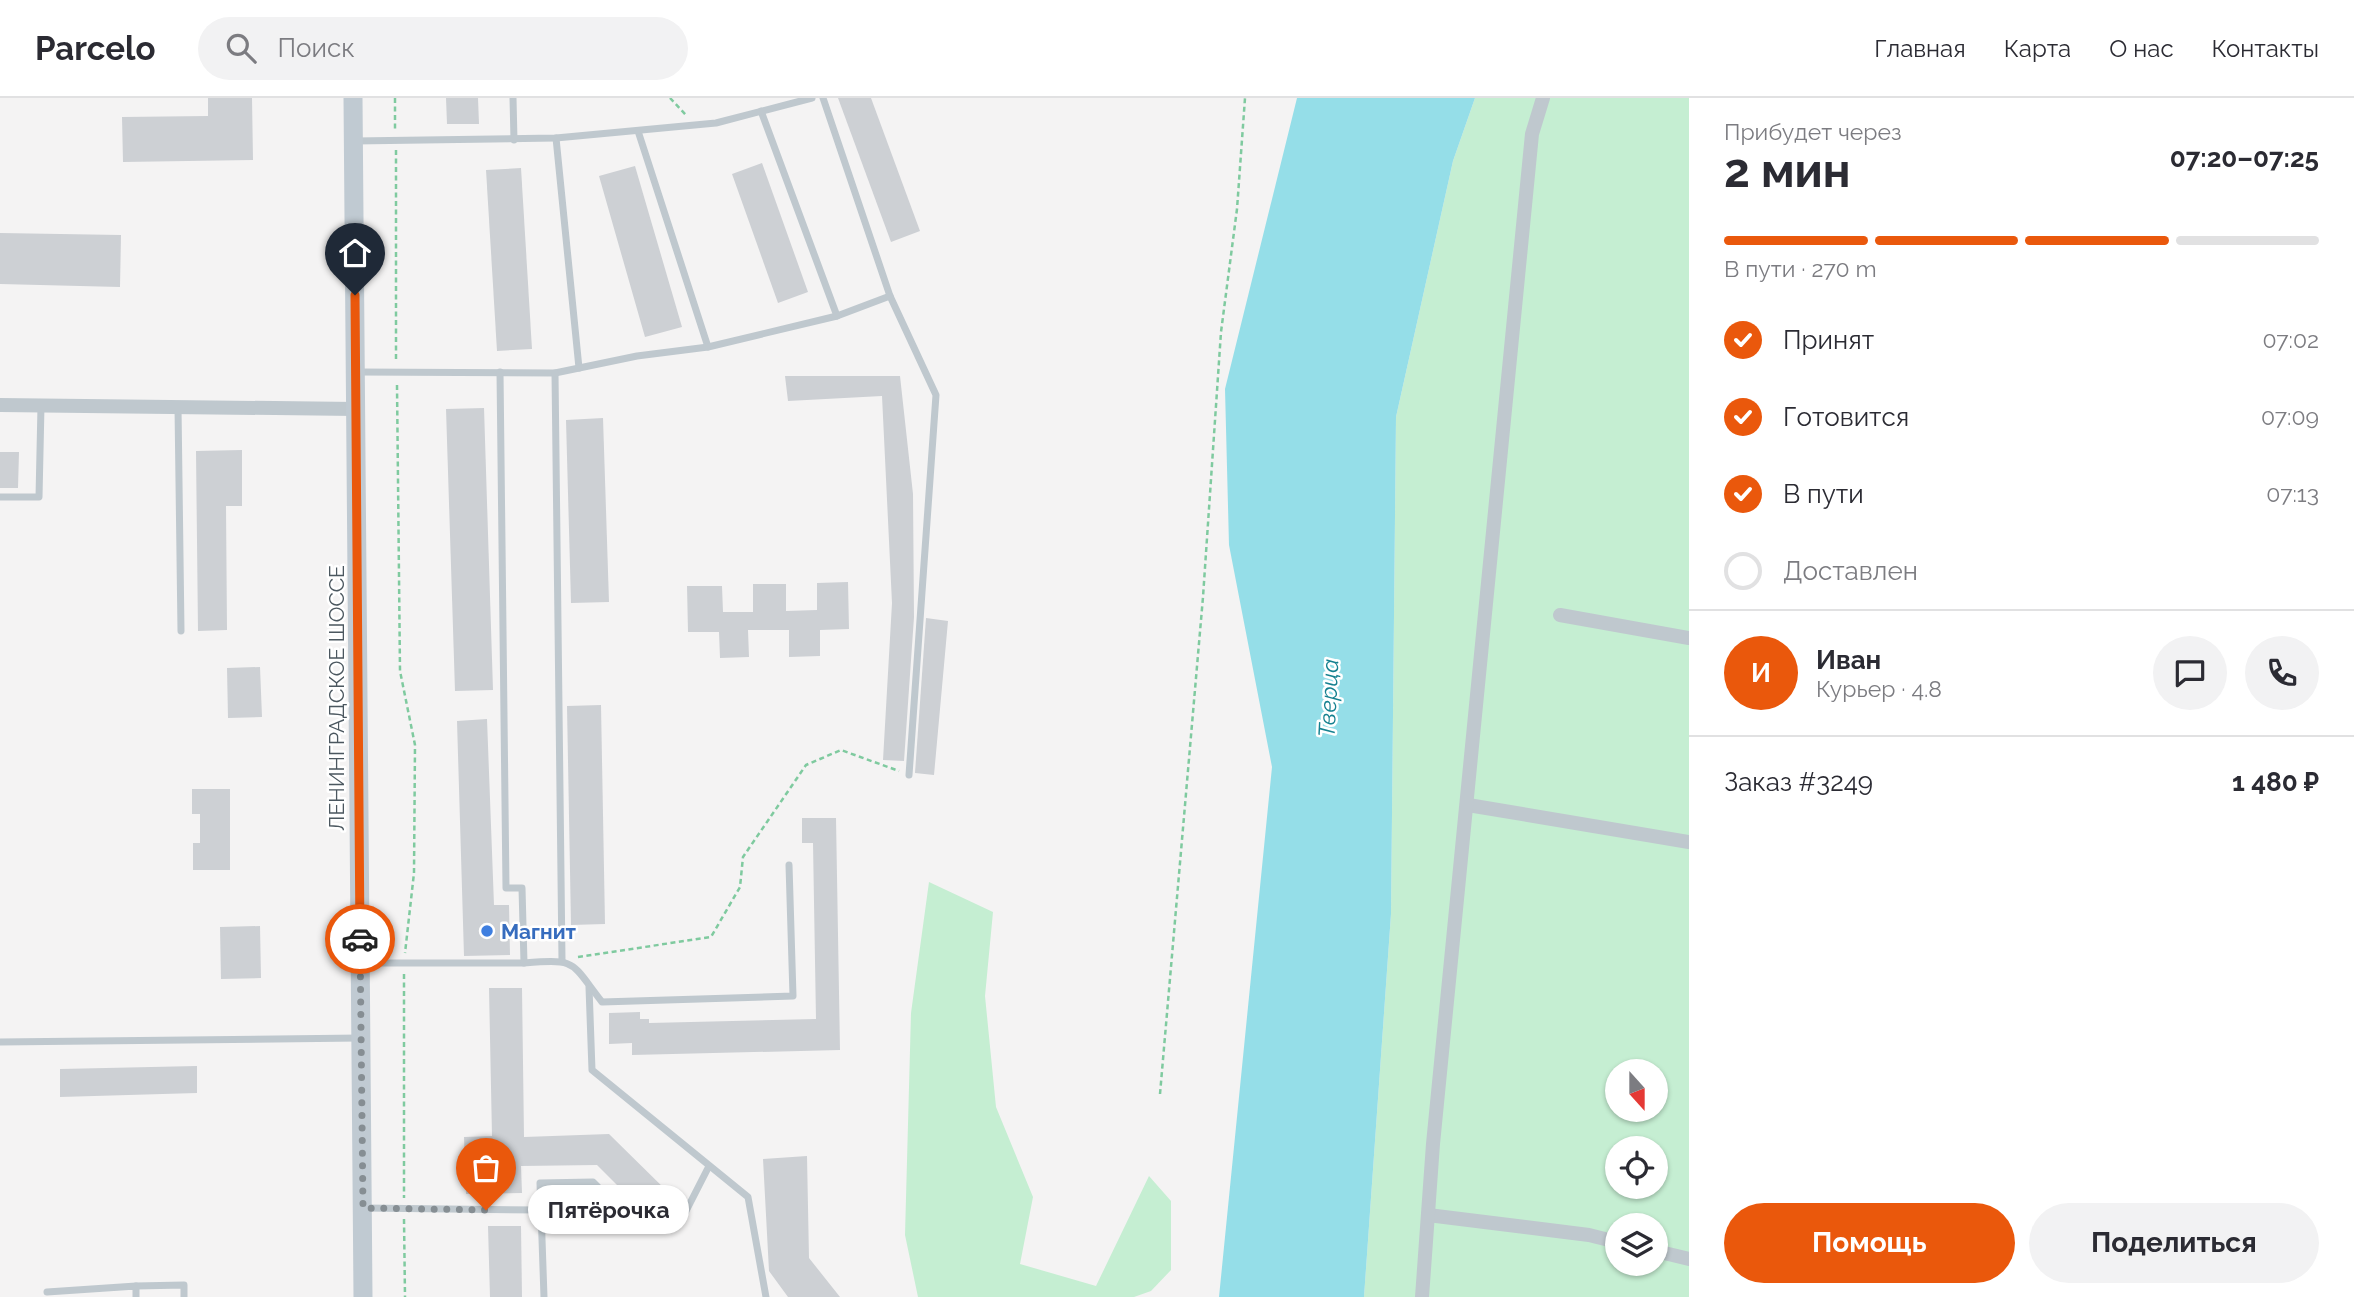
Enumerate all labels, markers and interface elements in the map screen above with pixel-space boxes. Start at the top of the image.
search box [198,17,688,80]
text: Parcelo [35,29,156,68]
icon: search [222,29,260,67]
text: Поиск [278,33,355,63]
text: Главная [1874,34,1966,63]
text: Карта [2004,34,2071,63]
text: О нас [2109,34,2174,63]
text: Контакты [2212,34,2319,63]
text: Прибудет через [1724,118,1902,145]
text: 07:20–07:25 [2170,143,2319,173]
text: 2 мин [1724,144,1851,198]
pin [325,223,385,295]
icon: home [336,234,374,272]
text: В пути · 270 m [1724,255,1877,282]
icon: check [1724,321,1762,359]
text: Принят [1783,325,1874,355]
text: 07:02 [2262,326,2319,353]
icon: check [1724,398,1762,436]
text: Готовится [1783,402,1909,432]
text: 07:09 [2261,403,2319,430]
icon: check [1724,475,1762,513]
text: В пути [1783,479,1864,509]
text: 07:13 [2266,480,2319,507]
text: Доставлен [1783,556,1918,586]
street label: ЛЕНИНГРАДСКОЕ ШОССЕ [324,565,349,831]
button: chat [2153,636,2227,710]
button: phone [2245,636,2319,710]
text: Иван [1816,645,1881,675]
water label: Тверца [1312,658,1344,738]
text: И [1751,658,1771,688]
text: Курьер · 4.8 [1816,675,1942,702]
text: Заказ #3249 [1724,767,1873,797]
text: 1 480 ₽ [2232,767,2319,797]
courier [325,904,395,974]
place label: Магнит [501,919,577,944]
icon: car [341,920,379,958]
marker: Магнит [479,923,495,939]
north arrow [1605,1059,1668,1122]
map controls [1605,1059,1668,1276]
button: locate [1605,1136,1668,1199]
pin [456,1138,516,1210]
icon: bag [467,1149,505,1187]
callout: Пятёрочка [528,1186,689,1234]
text: Пятёрочка [547,1196,670,1223]
button: Помощь [1724,1203,2015,1283]
button: Поделиться [2029,1203,2319,1283]
button: layers [1605,1213,1668,1276]

